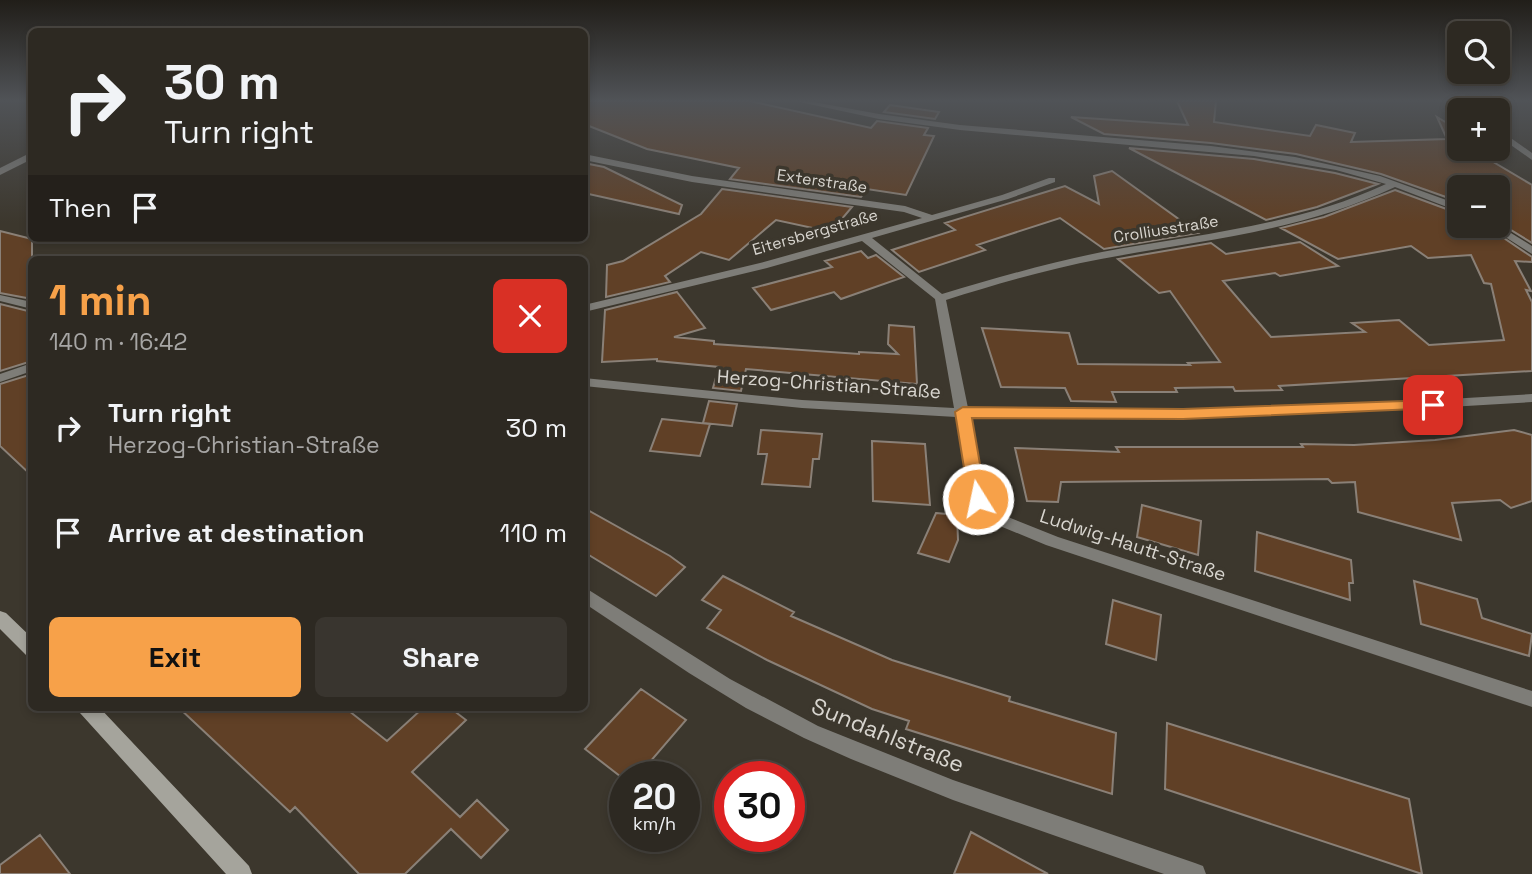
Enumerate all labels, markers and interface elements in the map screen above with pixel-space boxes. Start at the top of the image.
map controls [1447,21,1510,238]
button: search [1447,21,1510,84]
text: 30 m [164,51,280,113]
icon: right [49,56,140,147]
button: + [1447,98,1510,161]
text: Turn right [164,112,314,152]
street label: Exterstraße [775,164,869,198]
button: − [1447,175,1510,238]
icon: arrive [126,189,164,227]
text: Then [49,191,112,225]
street label: Eitersbergstraße [750,204,880,260]
street label: Crolliusstraße [1112,210,1220,248]
text: 1 min [49,274,152,327]
button: close [493,279,567,353]
text: 140 m · 16:42 [49,327,187,357]
street label: Herzog-Christian-Straße [716,364,942,404]
pin [1403,375,1463,435]
icon: arrive [1414,386,1452,424]
text: Turn right [108,396,232,430]
icon: right [49,409,87,447]
text: 30 m [506,411,567,445]
text: Herzog-Christian-Straße [108,430,380,460]
position arrow [941,462,1015,536]
street label: Ludwig-Hautt-Straße [1037,503,1229,587]
icon: arrive [49,514,87,552]
text: Arrive at destination [108,516,365,550]
text: 110 m [500,516,567,550]
button: Exit [49,617,301,697]
button: Share [315,617,567,697]
street label: Sundahlstraße [807,691,969,779]
speed limit sign: 30 [714,761,805,852]
text: 20 [633,775,676,819]
text: km/h [633,812,676,835]

